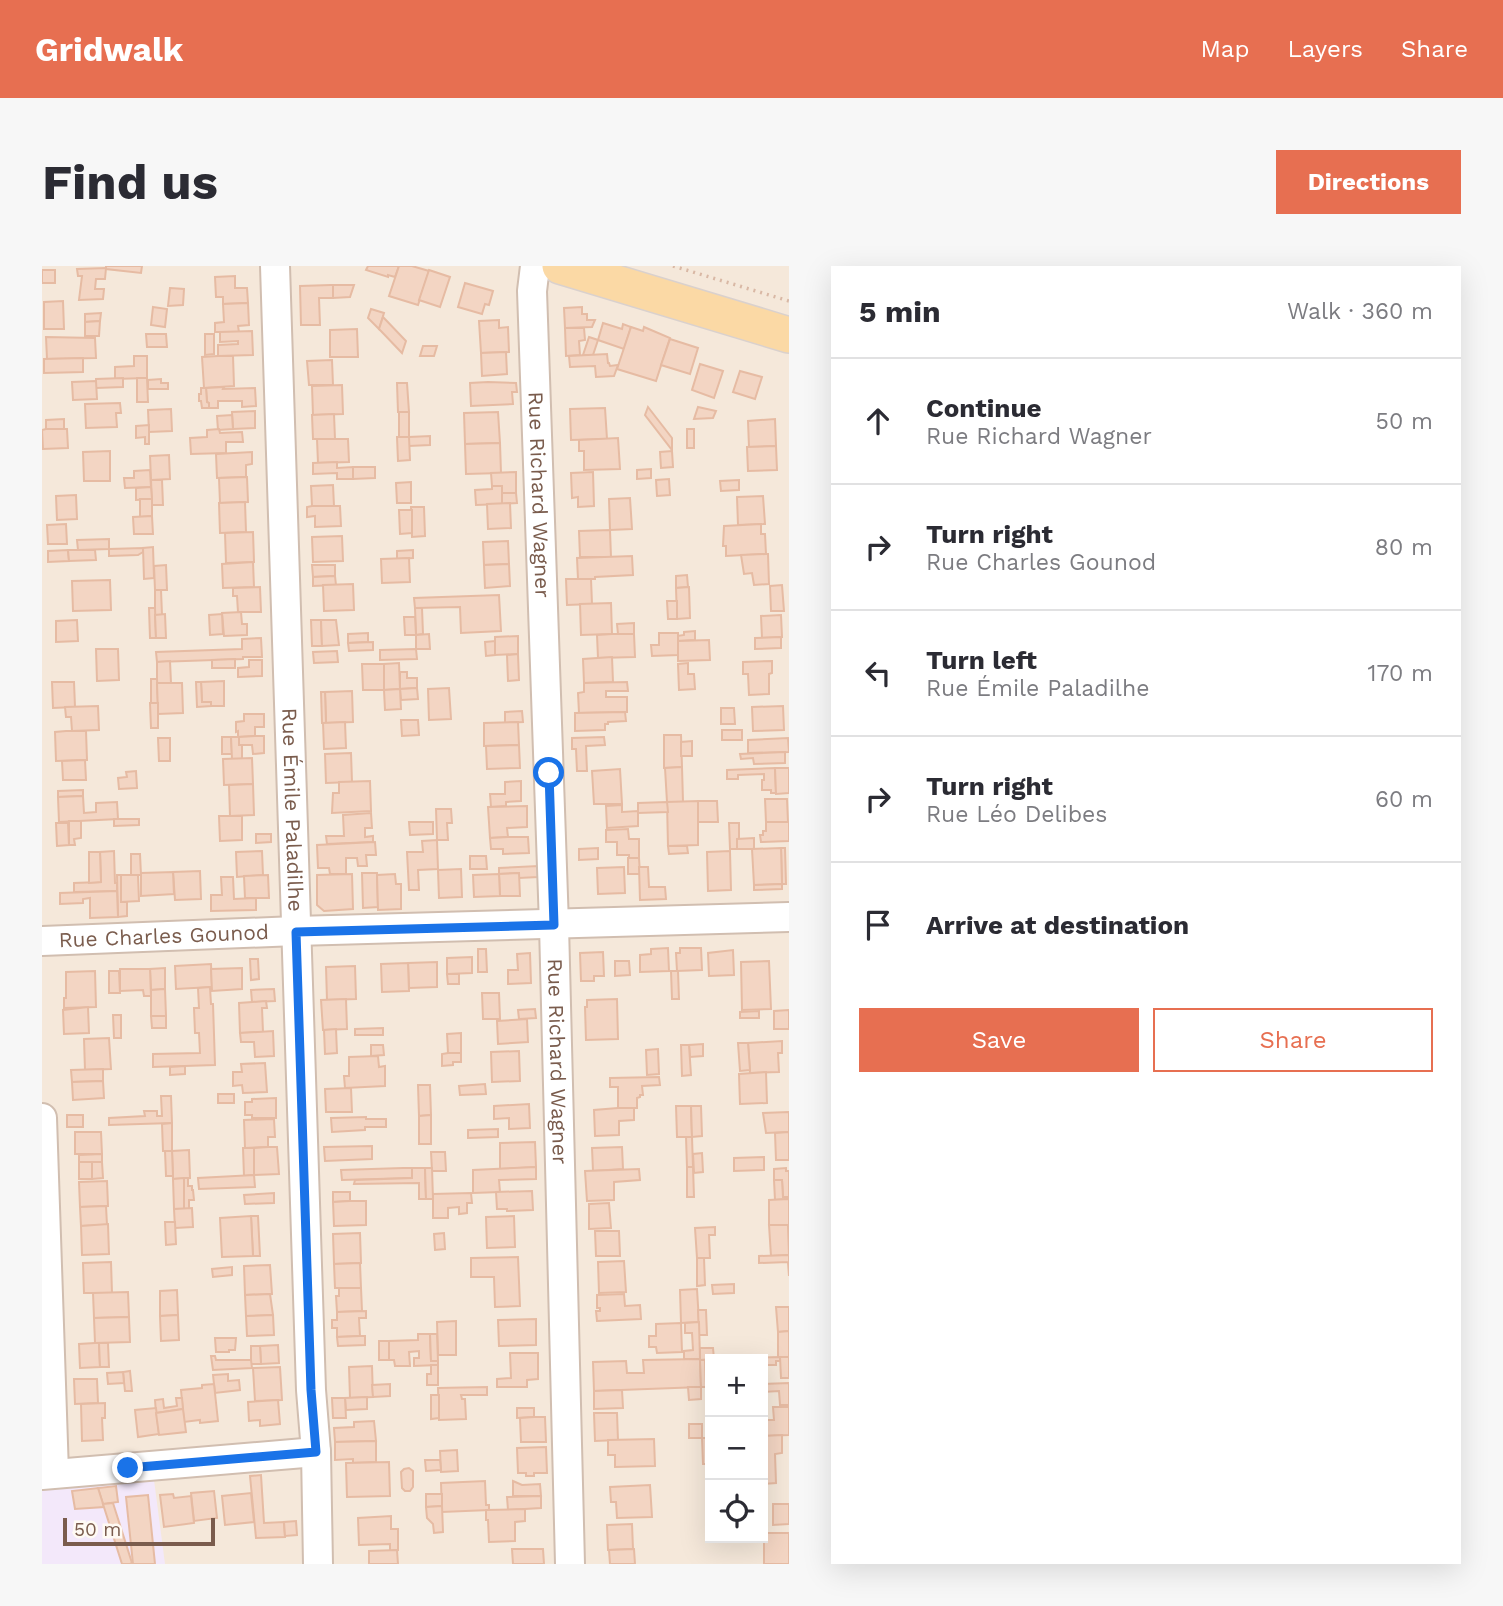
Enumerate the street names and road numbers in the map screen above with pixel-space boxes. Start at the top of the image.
street label: Rue Richard Wagner [523,391,556,599]
street label: Rue Émile Paladilhe [277,707,309,912]
street label: Rue Charles Gounod [58,919,269,952]
street label: Rue Richard Wagner [543,958,573,1165]

